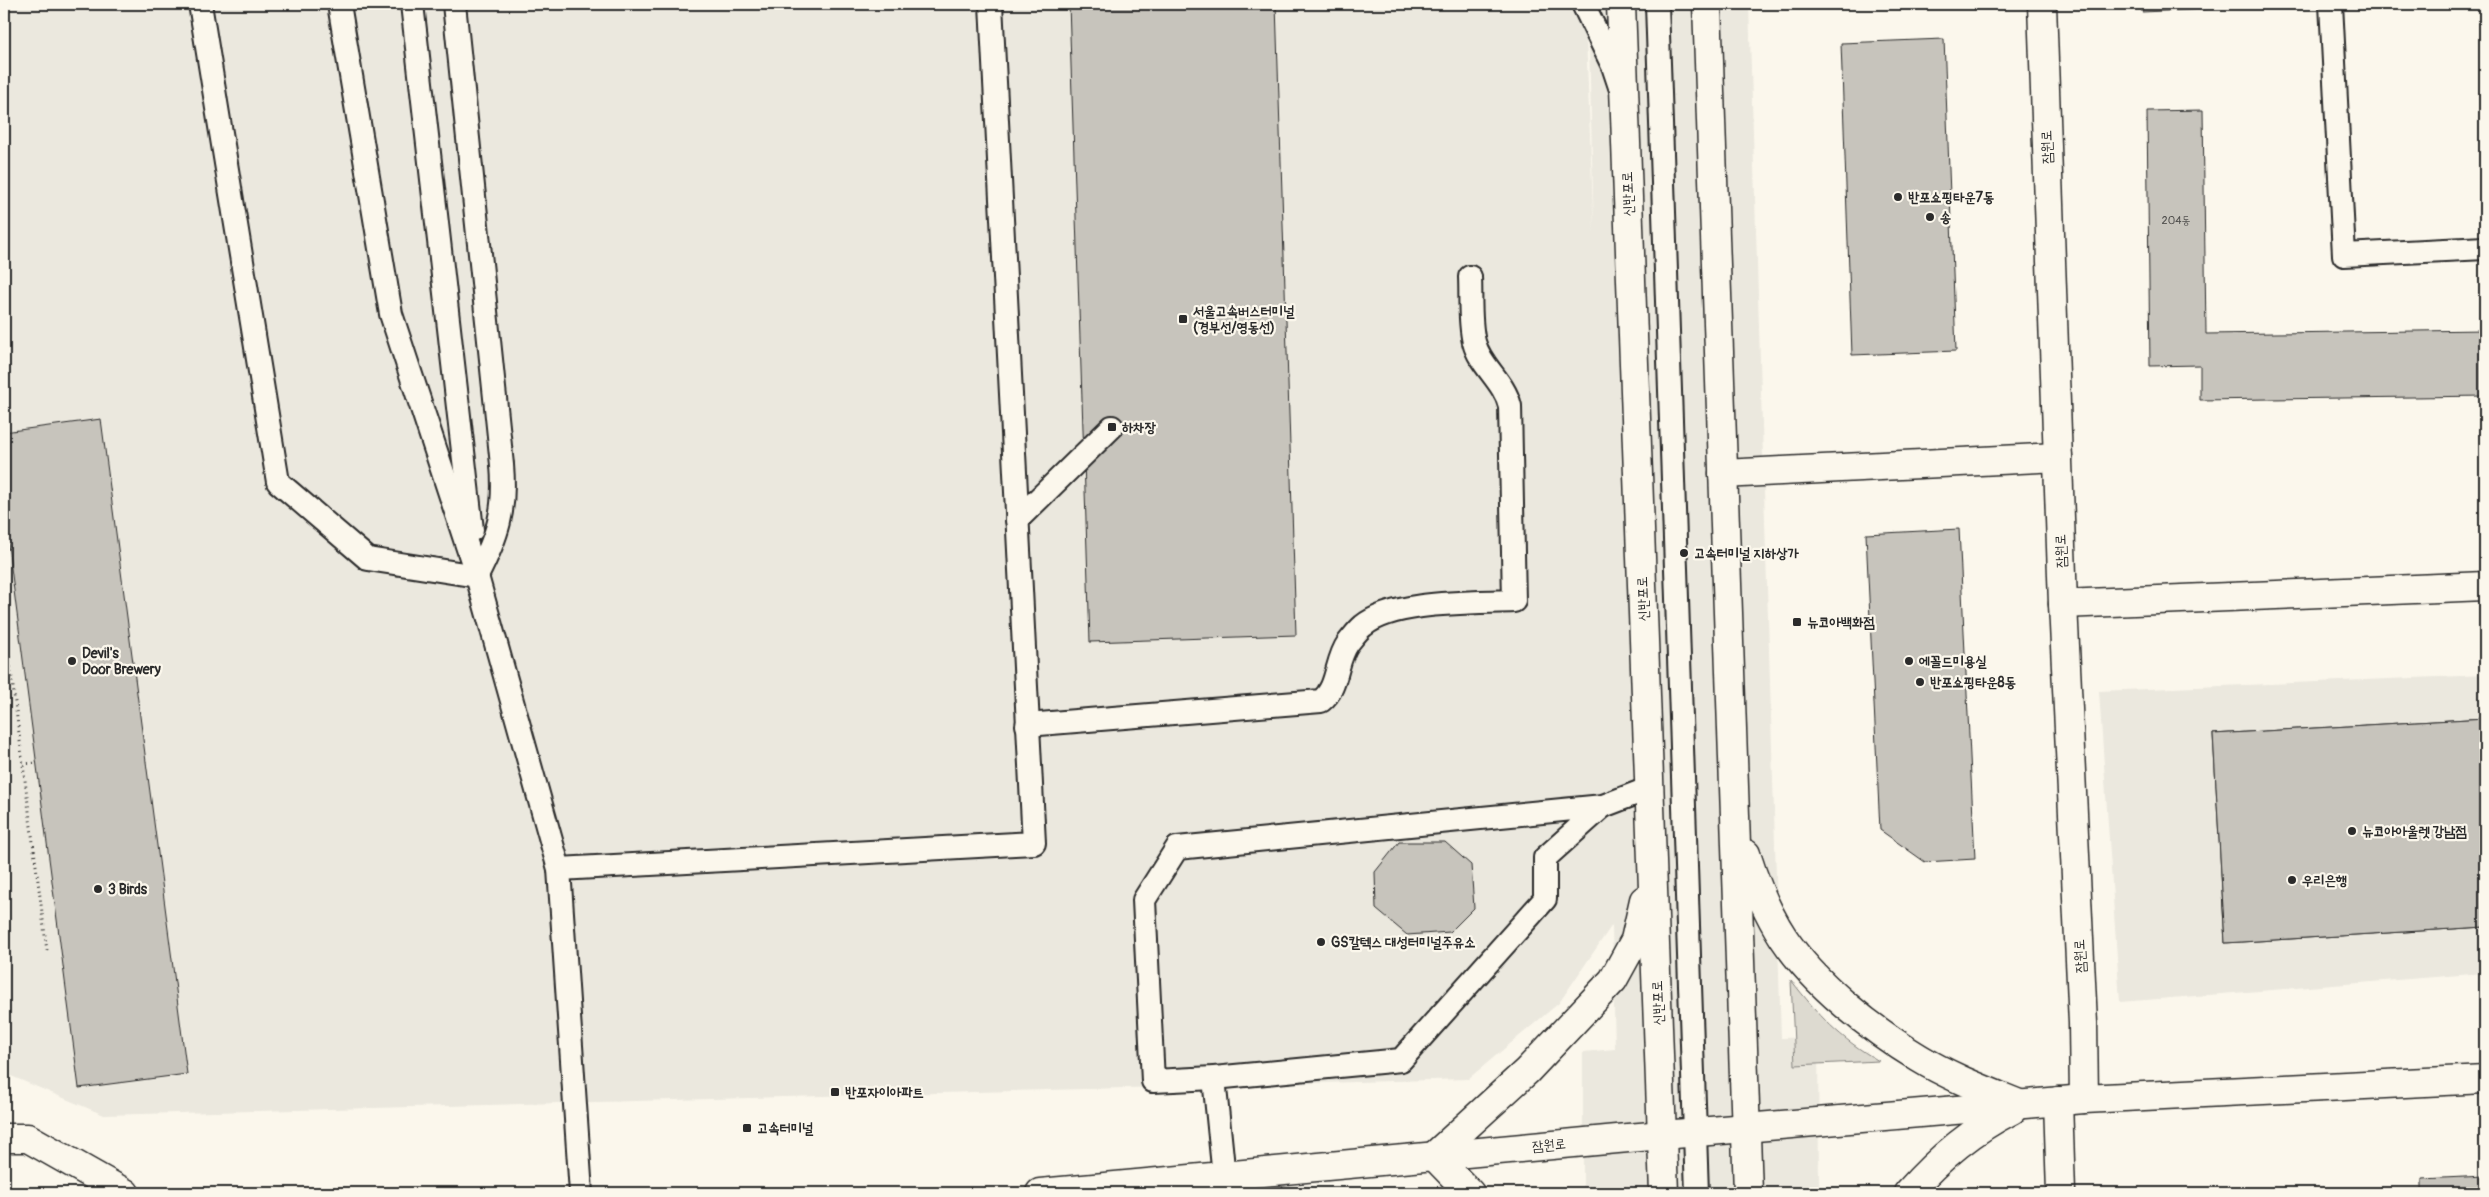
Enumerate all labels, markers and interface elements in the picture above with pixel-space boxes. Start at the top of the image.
street label: 잠원로 [2038,130,2056,164]
street label: 신반포로 [1619,171,1637,217]
place label: 반포쇼핑타운7동 [1908,189,1994,206]
marker: 반포쇼핑타운7동 [1892,191,1904,203]
place label: 송 [1940,209,1951,226]
marker: 송 [1924,211,1936,223]
house number: 204동 [2162,214,2191,227]
place label: 서울고속버스터미널 (경부선/영동선) [1193,303,1295,336]
marker: 서울고속버스터미널 (경부선/영동선) [1177,313,1189,325]
place label: 하차장 [1122,419,1157,436]
marker: 하차장 [1106,421,1118,433]
street label: 잠원로 [2052,534,2070,568]
place label: 고속터미널 지하상가 [1694,545,1799,562]
marker: 고속터미널 지하상가 [1678,547,1690,559]
street label: 신반포로 [1634,576,1652,622]
place label: 뉴코아백화점 [1807,614,1875,631]
marker: 뉴코아백화점 [1791,616,1803,628]
place label: Devil's Door Brewery [82,645,161,678]
place label: 에꼴드미용실 [1919,653,1987,670]
marker: Devil's Door Brewery [66,655,78,667]
marker: 에꼴드미용실 [1903,655,1915,667]
place label: 반포쇼핑타운8동 [1930,674,2016,691]
marker: 반포쇼핑타운8동 [1914,676,1926,688]
place label: 뉴코아아울렛 강남점 [2362,823,2467,840]
marker: 뉴코아아울렛 강남점 [2346,825,2358,837]
place label: 우리은행 [2302,872,2347,889]
marker: 우리은행 [2286,874,2298,886]
place label: 3 Birds [108,881,148,898]
marker: 3 Birds [92,883,104,895]
place label: GS칼텍스 대성터미널주유소 [1331,934,1475,951]
marker: GS칼텍스 대성터미널주유소 [1315,936,1327,948]
street label: 잠원로 [2071,939,2089,973]
street label: 신반포로 [1649,980,1667,1026]
place label: 반포자이아파트 [845,1084,924,1101]
marker: 반포자이아파트 [829,1086,841,1098]
place label: 고속터미널 [757,1120,814,1137]
marker: 고속터미널 [741,1122,753,1134]
street label: 잠원로 [1531,1135,1567,1155]

